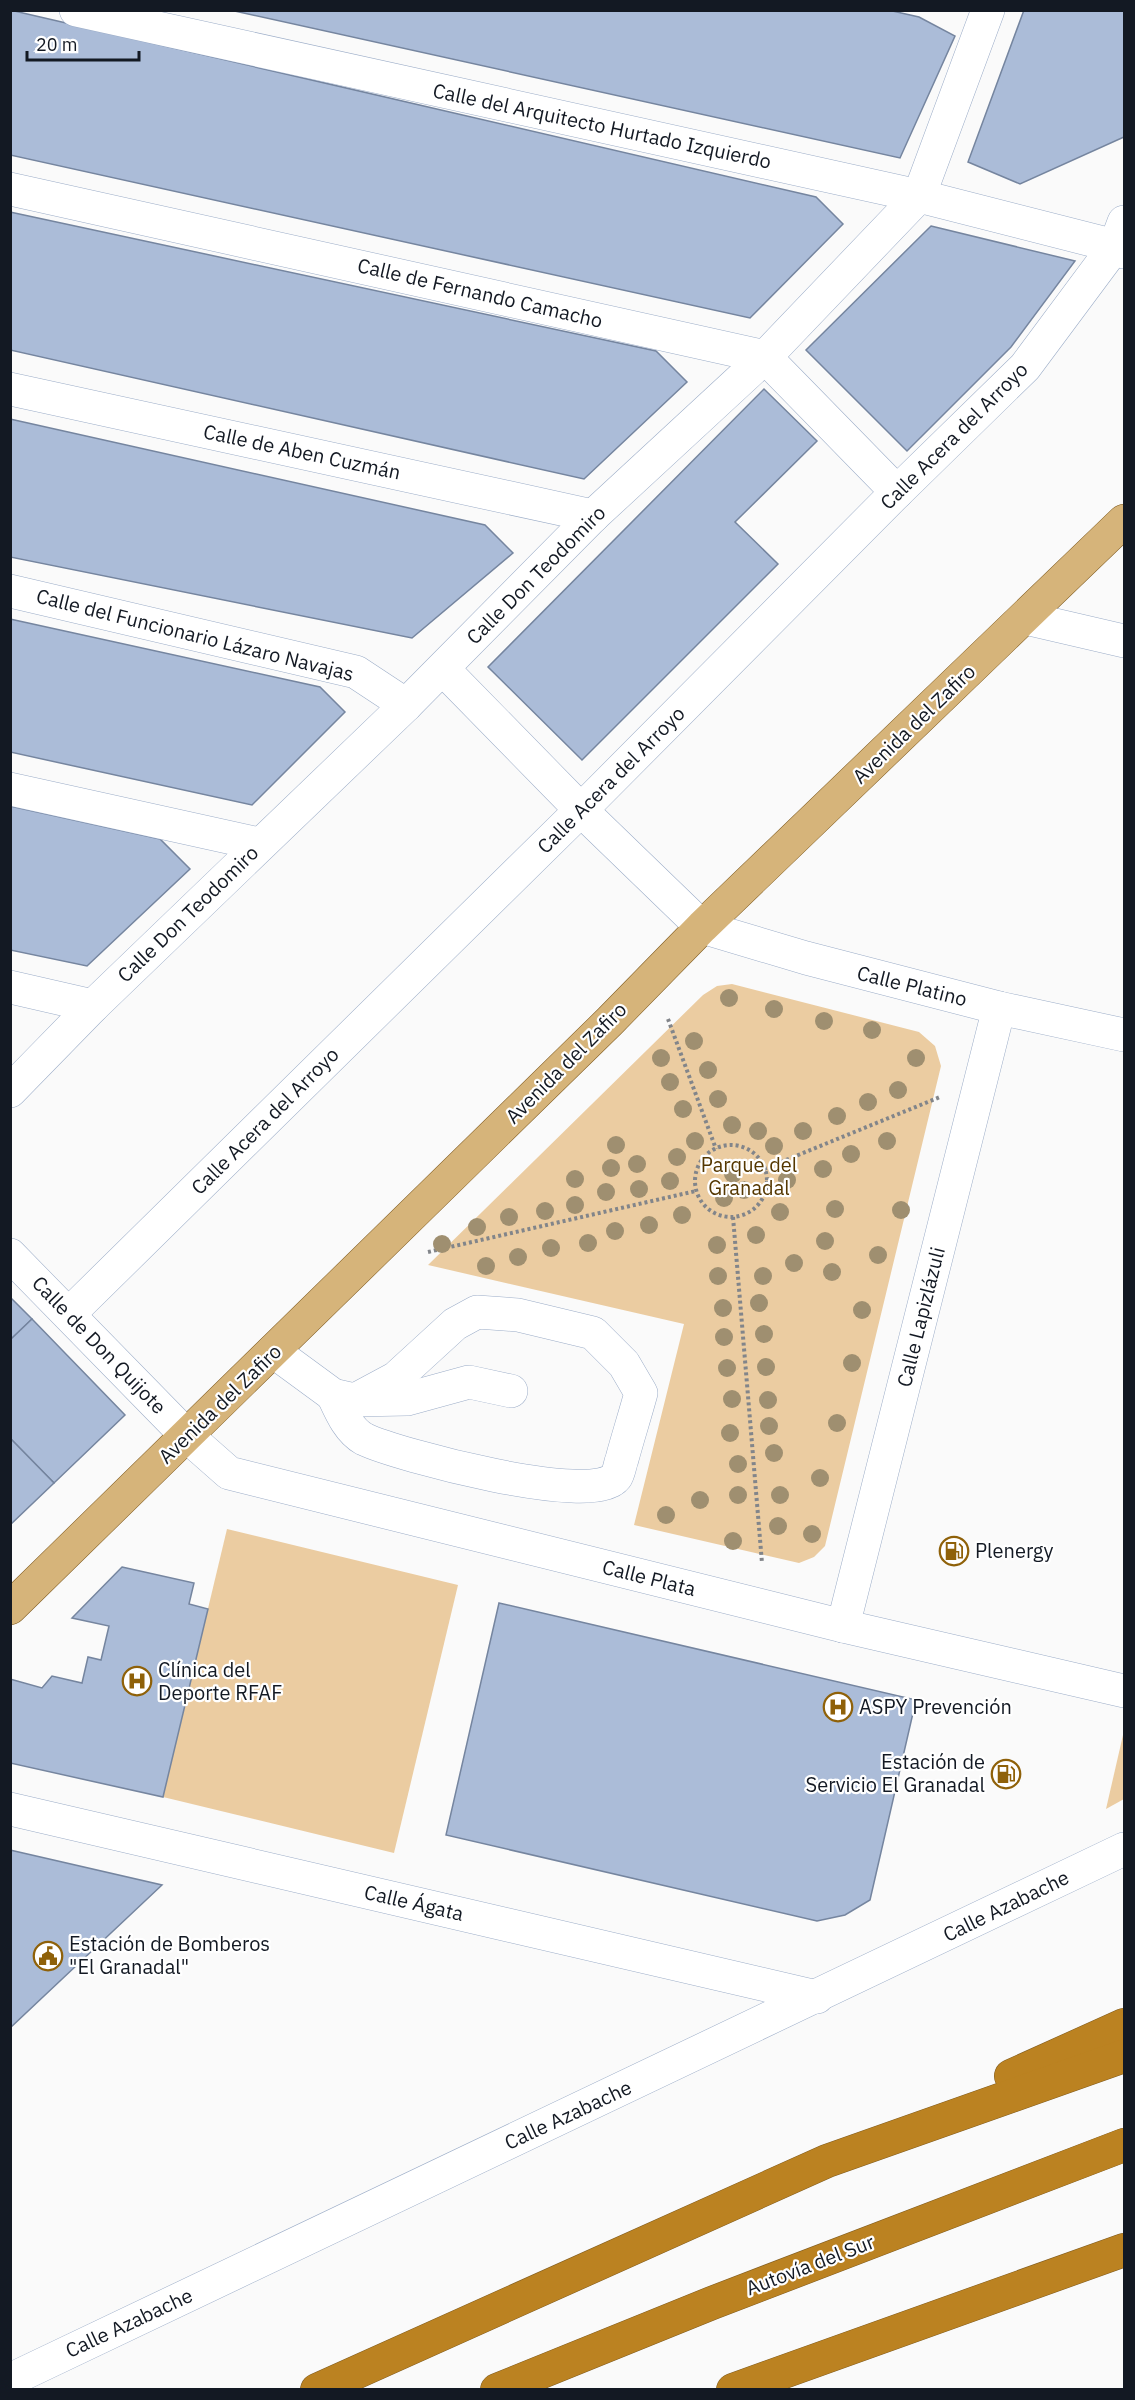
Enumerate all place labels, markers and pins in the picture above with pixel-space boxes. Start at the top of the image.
fuel station icon: Plenergy [938,1535,970,1567]
place label: Plenergy [975,1537,1053,1564]
place label: Clínica del Deporte RFAF [158,1656,282,1706]
hospital icon: Clínica del Deporte RFAF [121,1665,153,1697]
hospital icon: ASPY Prevención [822,1691,854,1723]
place label: ASPY Prevención [859,1693,1012,1720]
place label: Estación de Servicio El Granadal [806,1748,985,1798]
fuel station icon: Estación de Servicio El Granadal [990,1758,1022,1790]
place label: Estación de Bomberos "El Granadal" [69,1930,270,1980]
public building icon: Estación de Bomberos "El Granadal" [32,1940,64,1972]

